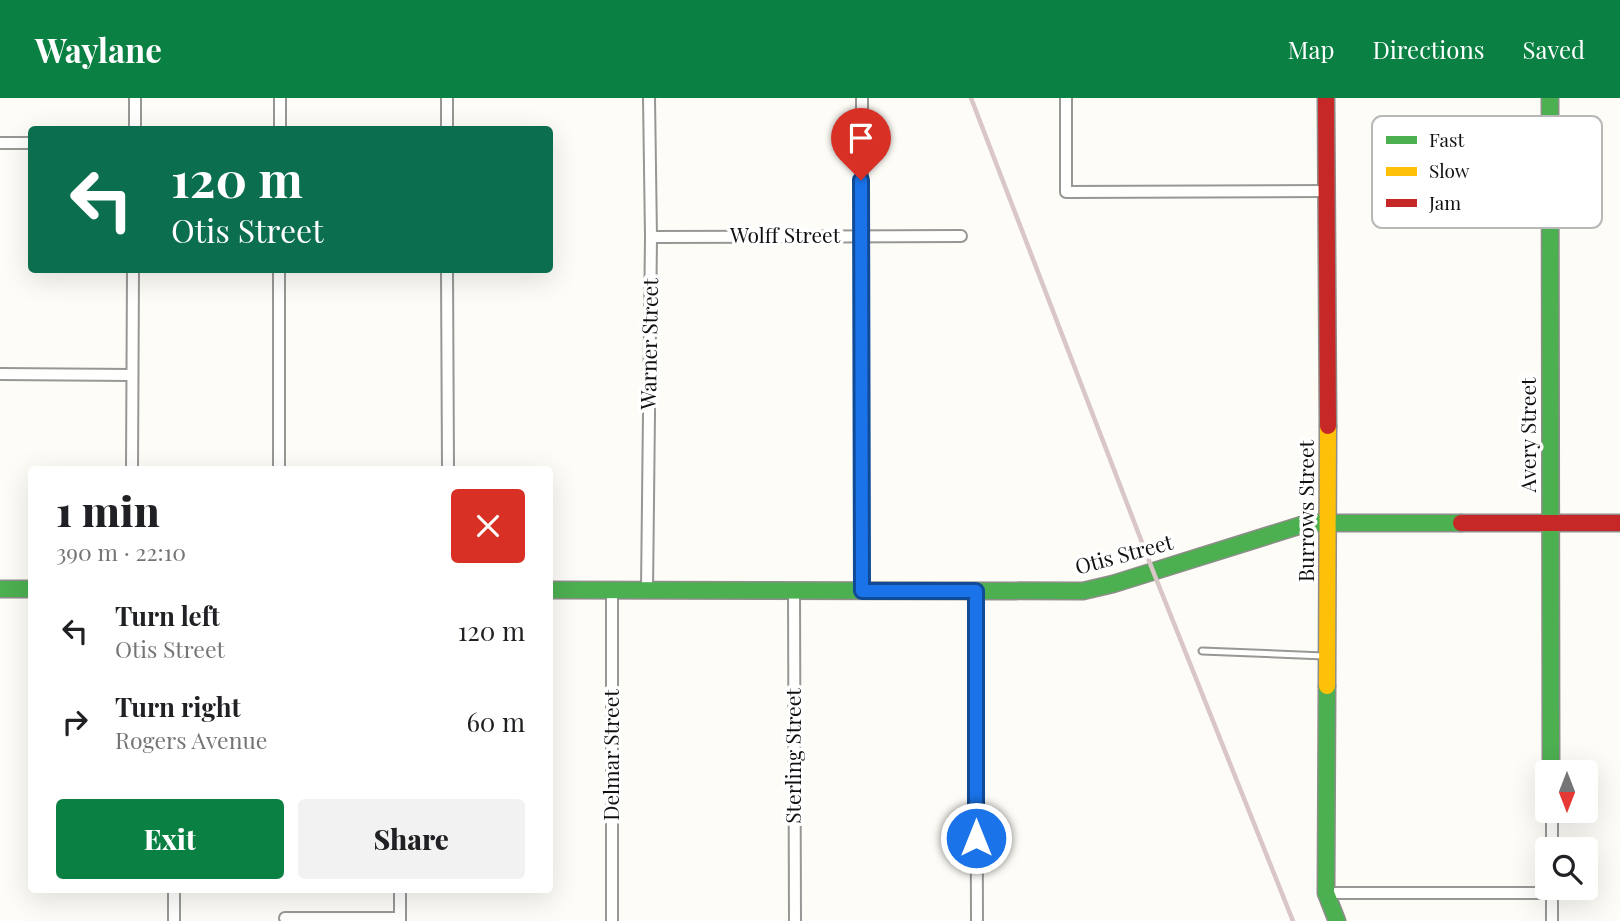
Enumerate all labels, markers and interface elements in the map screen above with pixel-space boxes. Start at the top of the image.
text: Waylane [35,27,162,71]
text: Map [1288,33,1334,65]
text: Directions [1372,33,1485,65]
text: Saved [1523,33,1585,65]
pin [831,108,891,180]
legend [1372,116,1602,228]
icon: arrive [842,119,880,157]
text: Fast [1429,126,1465,152]
text: 120 m [171,145,303,210]
icon: left [56,154,147,245]
text: Slow [1429,157,1470,183]
text: Jam [1428,189,1461,215]
text: Otis Street [171,208,324,251]
street label: Wolff Street [729,220,841,248]
street label: Warner Street [633,277,663,411]
street label: Avery Street [1513,377,1541,493]
street label: Burrows Street [1291,439,1319,582]
text: 1 min [56,482,160,538]
button: close [451,489,525,563]
street label: Otis Street [1071,526,1176,580]
text: 390 m · 22:10 [56,536,186,567]
text: Turn left [115,598,220,633]
icon: left [56,612,94,650]
text: 120 m [458,613,525,648]
text: Otis Street [115,633,225,664]
street label: Sterling Street [778,688,806,824]
text: Turn right [115,689,241,724]
street label: Delmar Street [596,689,624,821]
icon: right [56,703,94,741]
text: 60 m [466,704,525,739]
text: Rogers Avenue [115,724,267,755]
north arrow [1535,760,1598,822]
map controls [1535,760,1598,900]
button: Exit [56,799,284,879]
button: Share [298,799,525,879]
position arrow [939,801,1013,875]
button: search [1535,837,1598,900]

